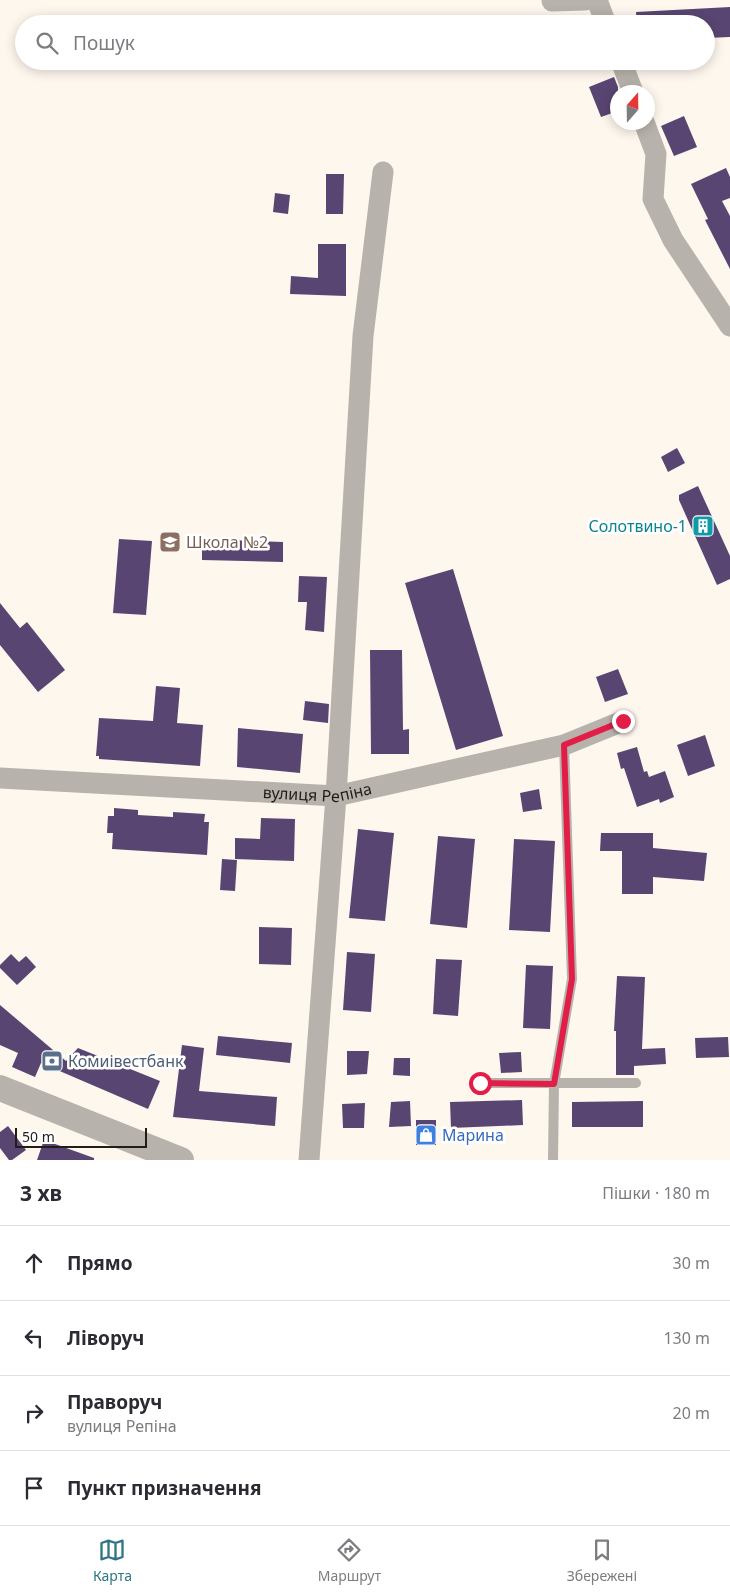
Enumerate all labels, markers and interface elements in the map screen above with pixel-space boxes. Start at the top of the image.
search box [15,15,715,70]
icon: search [33,29,61,57]
text: Пошук [73,30,135,56]
north arrow [610,85,655,130]
building icon: Солотвино-1 [691,514,715,538]
place label: Солотвино-1 [588,515,687,537]
school or university icon: Школа №2 [158,530,182,554]
place label: Школа №2 [186,531,268,553]
route end [612,710,635,733]
street label: вулиця Репіна [262,777,374,807]
bank icon: Комиівестбанк [40,1049,64,1073]
place label: Комиівестбанк [68,1050,184,1072]
route start [469,1072,492,1095]
shop icon: Марина [414,1123,438,1147]
place label: Марина [442,1124,504,1146]
scale bar [15,1125,148,1148]
text: 50 m [22,1127,55,1146]
text: 3 хв [20,1179,62,1207]
text: Пішки · 180 m [602,1182,710,1204]
icon: ahead [20,1249,48,1277]
text: Прямо [67,1250,133,1276]
text: 30 m [673,1252,710,1274]
icon: left [20,1324,48,1352]
text: Ліворуч [67,1325,144,1351]
text: 130 m [663,1327,710,1349]
text: Праворуч [67,1389,162,1415]
icon: right [20,1399,48,1427]
text: 20 m [673,1402,710,1424]
text: вулиця Репіна [67,1415,177,1437]
icon: arrive [20,1474,48,1502]
text: Пункт призначення [67,1475,261,1501]
tab: Карта [93,1536,132,1585]
tab: Маршрут [318,1536,381,1585]
tab: Збережені [567,1536,637,1585]

